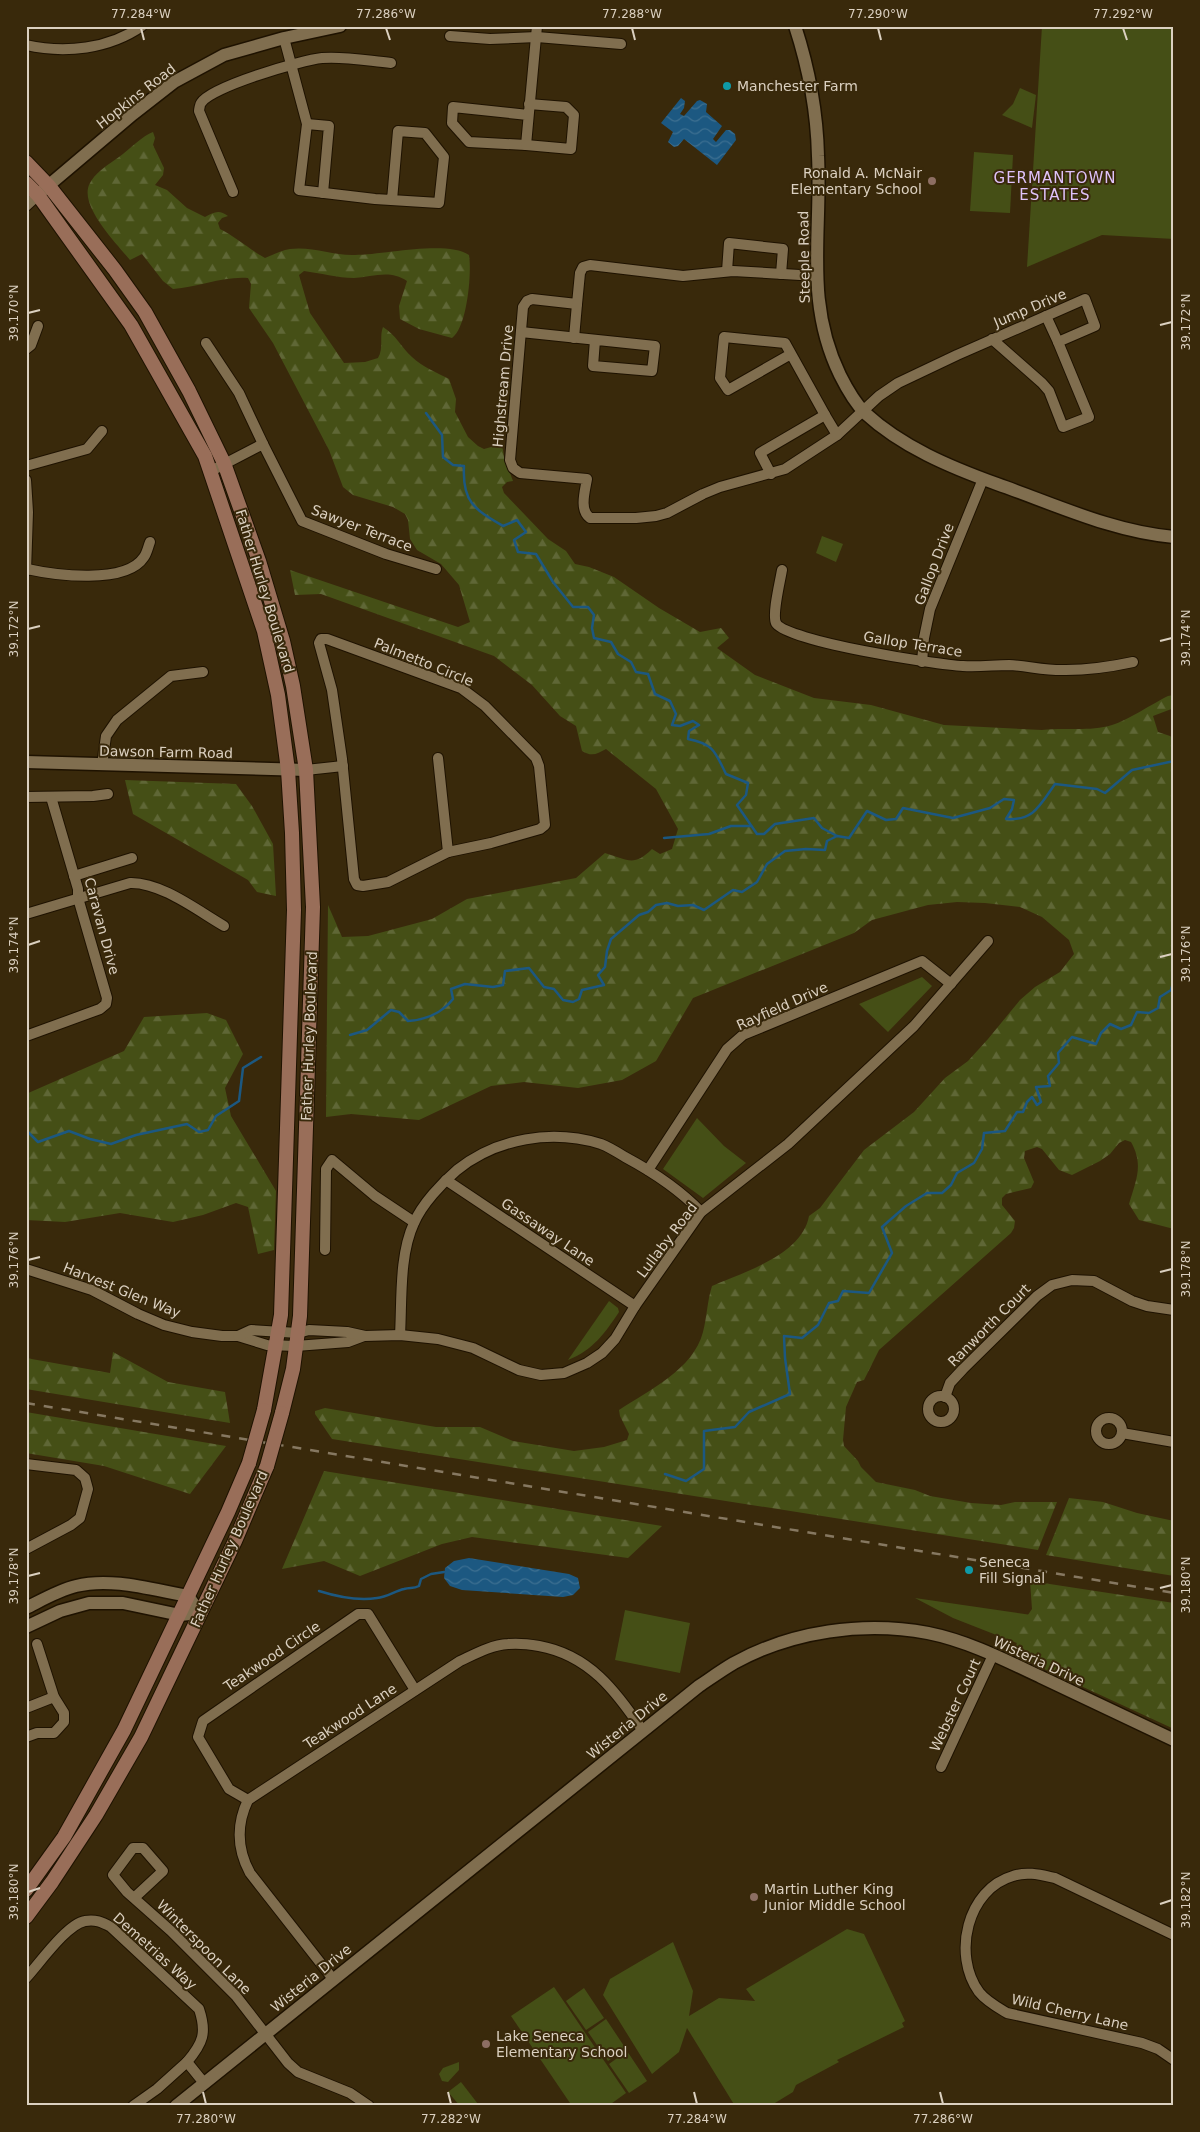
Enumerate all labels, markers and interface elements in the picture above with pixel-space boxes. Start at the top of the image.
text: 77.284°W [111,7,171,21]
text: 77.286°W [356,7,416,21]
text: 77.288°W [602,7,662,21]
text: 77.290°W [848,7,908,21]
text: 77.292°W [1093,7,1153,21]
street label: Hopkins Road [93,60,179,132]
place label: Manchester Farm [737,78,858,94]
marker: Manchester Farm [721,80,733,92]
place label: Ronald A. McNair Elementary School [790,165,922,197]
district label: GERMANTOWN ESTATES [994,169,1116,204]
marker: Ronald A. McNair Elementary School [926,175,938,187]
street label: Steeple Road [795,211,813,303]
text: 39.170°N [7,285,21,341]
street label: Jump Drive [990,286,1069,331]
text: 39.172°N [1179,294,1193,350]
street label: Highstream Drive [490,324,516,448]
street label: Sawyer Terrace [309,501,415,555]
street label: Father Hurley Boulevard [233,508,297,674]
street label: Gallop Drive [911,521,957,607]
text: 39.172°N [7,601,21,657]
text: 39.174°N [1179,610,1193,666]
street label: Gallop Terrace [862,628,964,660]
street label: Palmetto Circle [372,635,476,689]
street label: Dawson Farm Road [99,743,233,761]
street label: Caravan Drive [81,876,123,976]
text: 39.174°N [7,917,21,973]
text: 39.176°N [1179,926,1193,982]
street label: Father Hurley Boulevard [298,951,320,1121]
street label: Rayfield Drive [734,979,830,1033]
street label: Gassaway Lane [498,1195,598,1269]
street label: Lullaby Road [634,1199,700,1281]
text: 39.176°N [7,1232,21,1288]
text: 39.178°N [1179,1241,1193,1297]
street label: Harvest Glen Way [61,1259,183,1321]
street label: Ranworth Court [944,1280,1034,1370]
street label: Father Hurley Boulevard [187,1468,271,1630]
text: 39.178°N [7,1548,21,1604]
place label: Seneca Fill Signal [979,1554,1045,1586]
text: 39.180°N [1179,1557,1193,1613]
marker: Seneca Fill Signal [963,1564,975,1576]
street label: Teakwood Circle [220,1618,323,1695]
street label: Wisteria Drive [991,1633,1087,1689]
street label: Webster Court [926,1656,984,1754]
street label: Teakwood Lane [300,1680,399,1752]
street label: Wisteria Drive [584,1688,670,1762]
text: 39.180°N [7,1864,21,1920]
text: 39.182°N [1179,1872,1193,1928]
place label: Martin Luther King Junior Middle School [763,1881,906,1913]
marker: Martin Luther King Junior Middle School [748,1891,760,1903]
street label: Winterspoon Lane [154,1897,254,1997]
street label: Demetrias Way [110,1909,200,1993]
street label: Wisteria Drive [268,1941,354,2015]
street label: Wild Cherry Lane [1010,1991,1130,2033]
place label: Lake Seneca Elementary School [496,2028,628,2060]
marker: Lake Seneca Elementary School [480,2038,492,2050]
text: 77.280°W [176,2112,236,2126]
text: 77.282°W [421,2112,481,2126]
text: 77.284°W [667,2112,727,2126]
text: 77.286°W [913,2112,973,2126]

